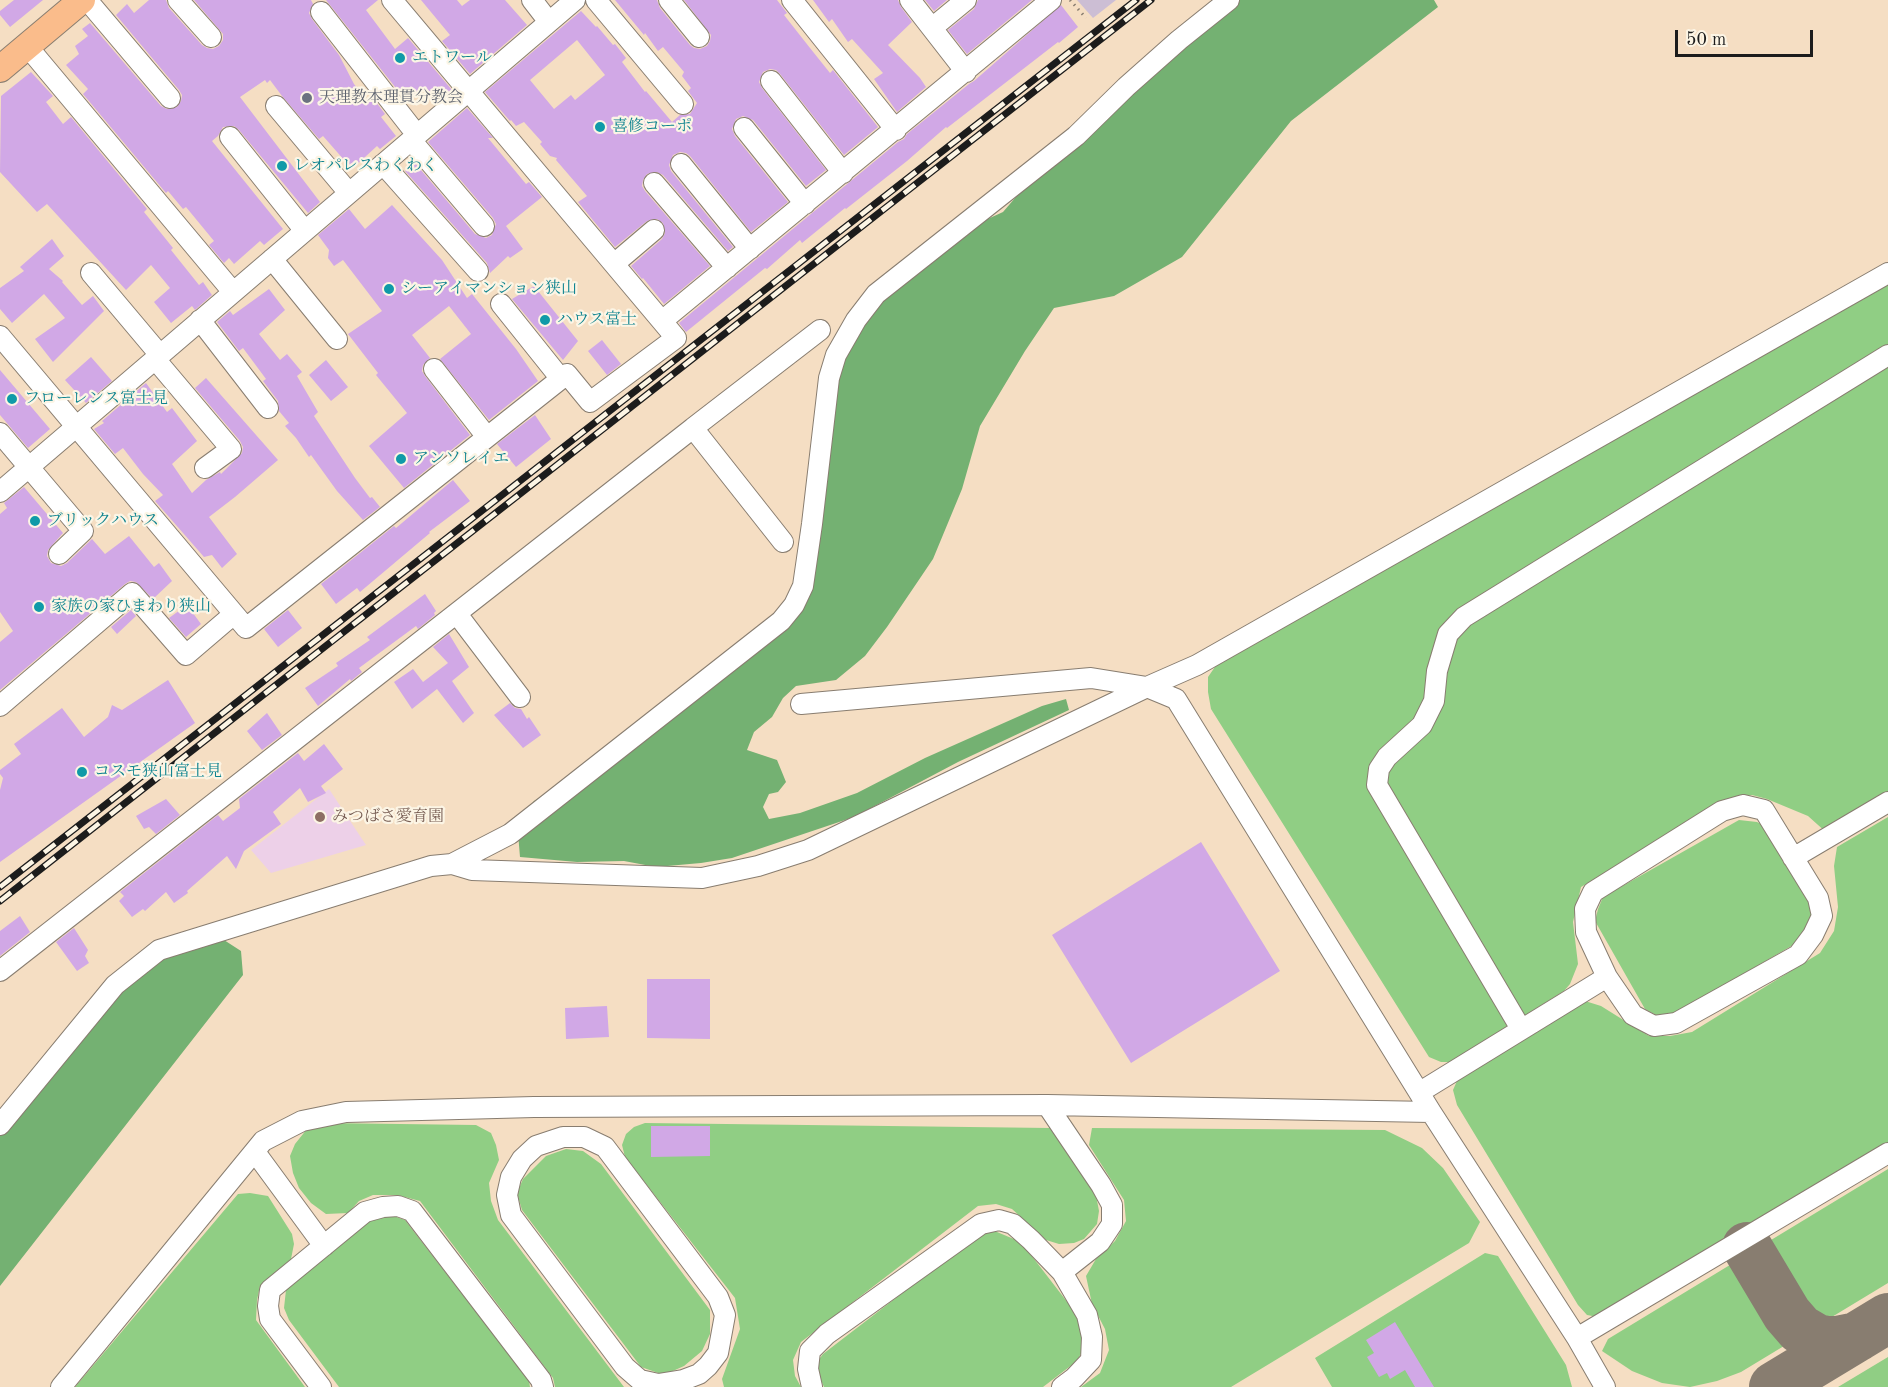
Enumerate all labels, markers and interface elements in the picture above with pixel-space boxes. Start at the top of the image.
scale bar [1678,18,1816,56]
text: 50 m [1686,31,1726,49]
place label: エトワール [412,48,492,68]
marker: エトワール [393,51,407,65]
place label: 天理教本理貫分教会 [319,88,463,108]
marker: 天理教本理貫分教会 [300,91,314,105]
place label: 喜修コーポ [612,117,692,137]
marker: 喜修コーポ [593,120,607,134]
place label: レオパレスわくわく [294,156,438,176]
marker: レオパレスわくわく [275,159,289,173]
place label: シーアイマンション狭山 [401,279,577,299]
marker: シーアイマンション狭山 [382,282,396,296]
place label: ハウス富士 [557,310,637,330]
marker: ハウス富士 [538,313,552,327]
place label: フローレンス富士見 [24,389,168,409]
marker: フローレンス富士見 [5,392,19,406]
place label: アンソレイエ [413,449,509,469]
marker: アンソレイエ [394,452,408,466]
place label: ブリックハウス [47,511,159,531]
marker: ブリックハウス [28,514,42,528]
place label: 家族の家ひまわり狭山 [51,597,211,617]
marker: 家族の家ひまわり狭山 [32,600,46,614]
place label: コスモ狭山富士見 [94,762,222,782]
marker: コスモ狭山富士見 [75,765,89,779]
place label: みつばさ愛育園 [332,807,444,827]
marker: みつばさ愛育園 [313,810,327,824]

